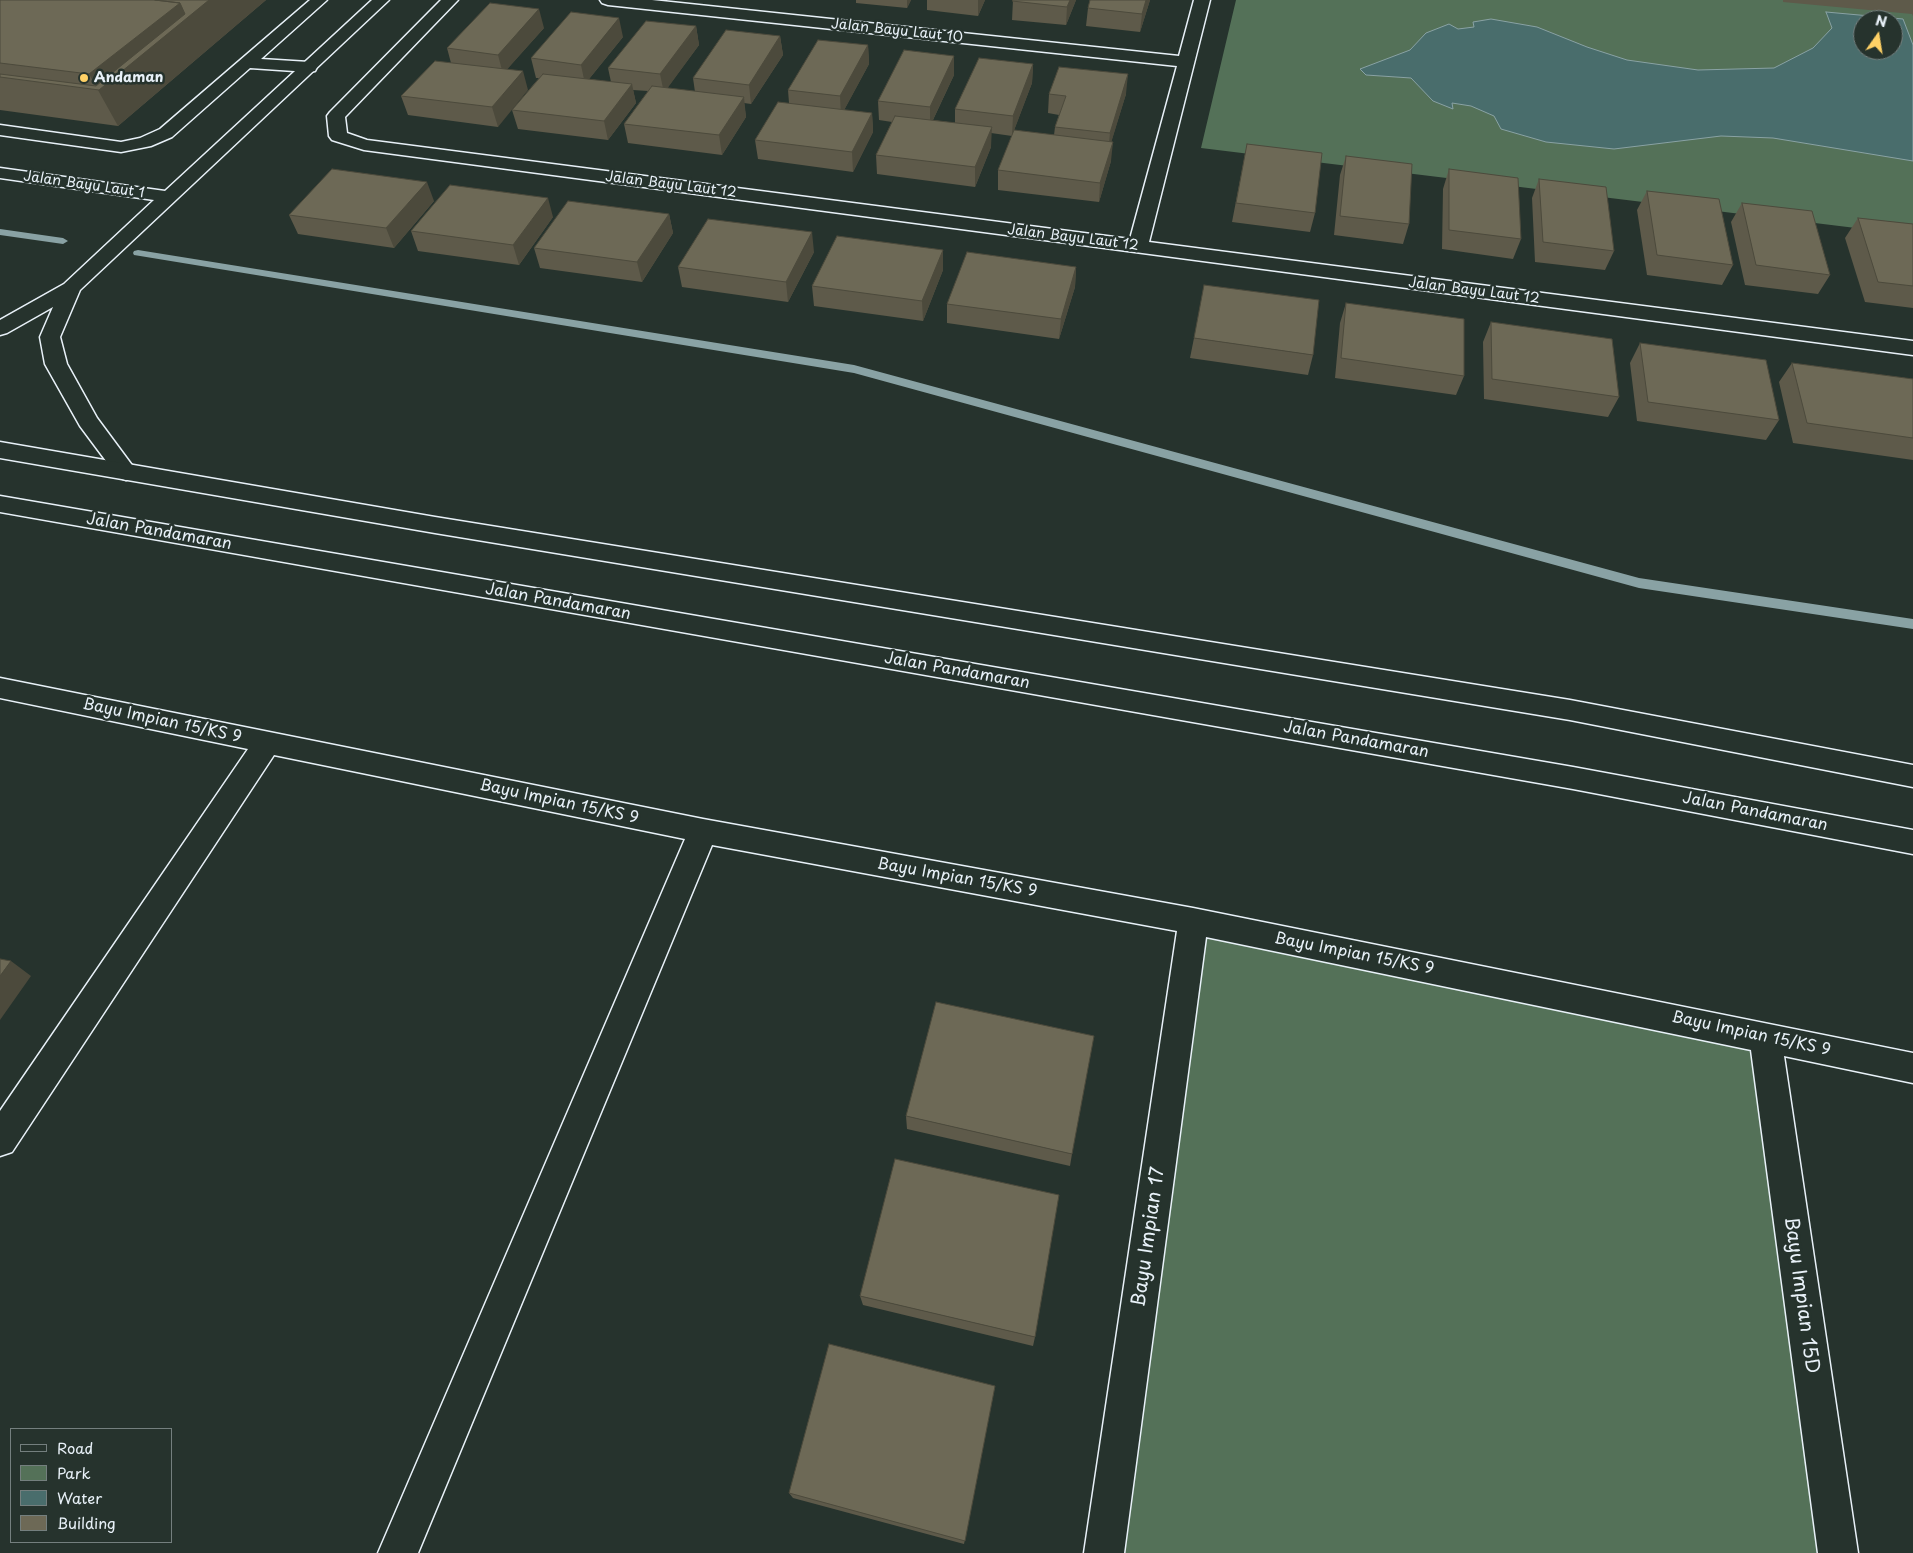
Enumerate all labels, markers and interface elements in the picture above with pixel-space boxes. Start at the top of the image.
text: N [1873,9,1889,32]
north arrow [1853,10,1903,60]
street label: Jalan Bayu Laut 10 [830,16,964,46]
place label: Andaman [94,70,163,86]
marker: Andaman [78,72,90,84]
street label: Jalan Bayu Laut 1 [22,168,146,202]
street label: Jalan Bayu Laut 12 [604,169,738,201]
street label: Jalan Bayu Laut 12 [1006,222,1140,254]
street label: Jalan Bayu Laut 12 [1407,275,1541,307]
street label: Jalan Pandamaran [85,510,233,554]
street label: Jalan Pandamaran [484,580,632,624]
street label: Jalan Pandamaran [883,649,1031,693]
street label: Bayu Impian 15/KS 9 [81,695,243,747]
street label: Jalan Pandamaran [1282,718,1430,762]
street label: Bayu Impian 15/KS 9 [478,776,640,828]
street label: Jalan Pandamaran [1681,789,1829,835]
street label: Bayu Impian 15/KS 9 [875,854,1039,902]
street label: Bayu Impian 15/KS 9 [1272,929,1436,979]
street label: Bayu Impian 15/KS 9 [1670,1008,1832,1060]
street label: Bayu Impian 17 [1128,1165,1170,1309]
street label: Bayu Impian 15D [1779,1215,1823,1375]
legend [10,1428,172,1543]
text: Road [57,1436,93,1459]
text: Park [57,1461,91,1484]
text: Water [57,1486,102,1509]
text: Building [57,1511,116,1534]

